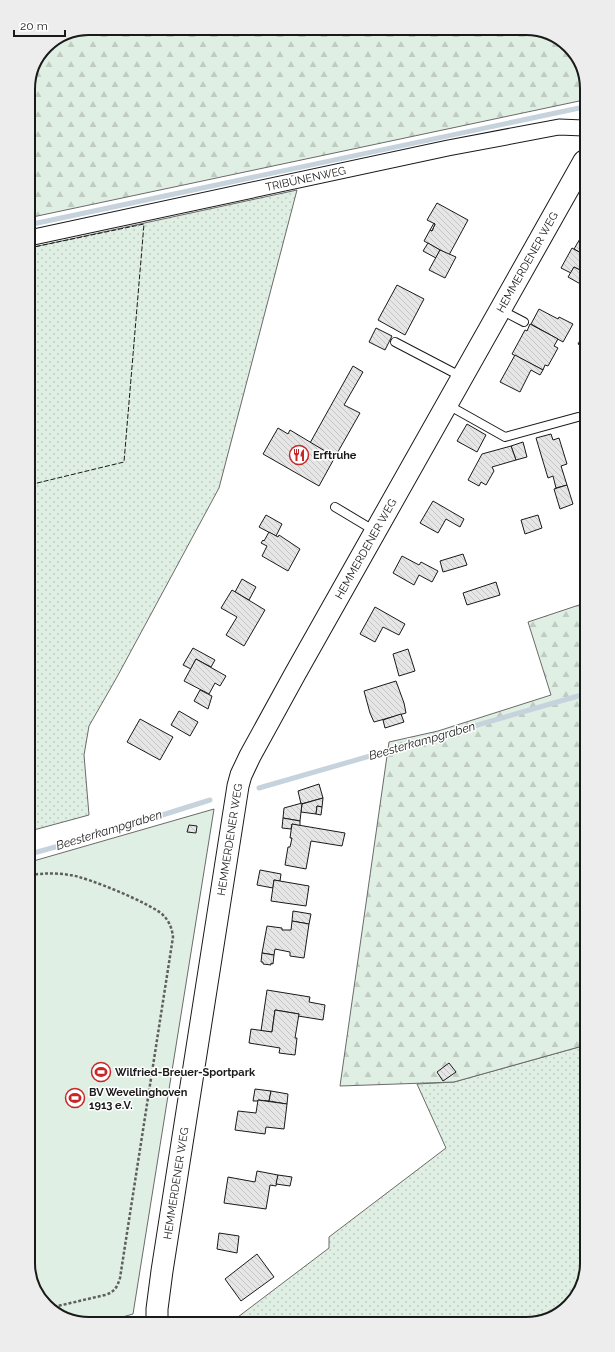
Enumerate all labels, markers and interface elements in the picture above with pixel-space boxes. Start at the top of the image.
scale bar [14,12,65,38]
text: 20 m [20,19,48,33]
street label: TRIBÜNENWEG [264,164,347,194]
street label: HEMMERDENER WEG [494,209,561,315]
restaurant icon: Erftruhe [288,444,310,466]
place label: Erftruhe [313,449,357,462]
street label: HEMMERDENER WEG [332,496,399,601]
water label: Beesterkampgraben [367,719,477,763]
street label: HEMMERDENER WEG [214,782,245,897]
water label: Beesterkampgraben [54,807,164,853]
sports icon: Wilfried-Breuer-Sportpark [90,1061,112,1083]
place label: Wilfried-Breuer-Sportpark [115,1066,256,1079]
place label: BV Wevelinghoven 1913 e.V. [89,1086,188,1112]
sports icon: BV Wevelinghoven 1913 e.V. [64,1087,86,1109]
street label: HEMMERDENER WEG [161,1126,191,1240]

